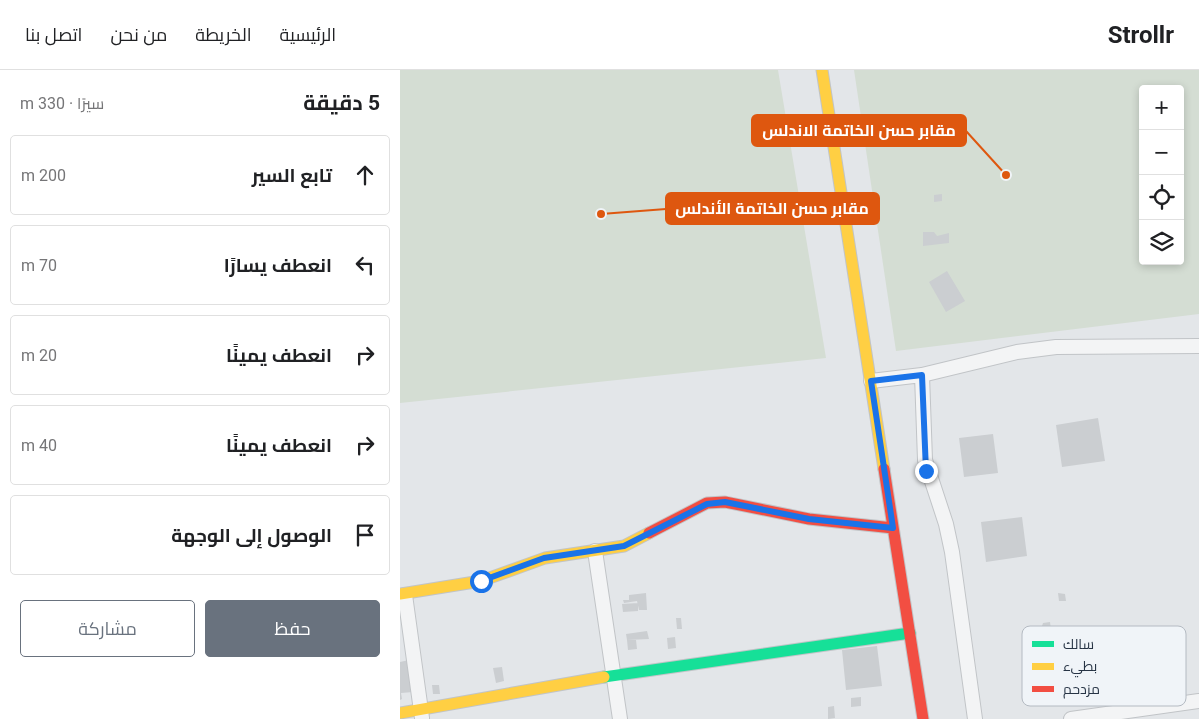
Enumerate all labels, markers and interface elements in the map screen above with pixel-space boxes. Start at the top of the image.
text: Strollr [1108,21,1174,49]
text: اتصل بنا [25,24,82,45]
text: من نحن [110,24,167,45]
text: الخريطة [195,24,252,45]
text: الرئيسية [280,24,336,45]
map controls [1139,85,1184,265]
button: + [1139,85,1184,130]
text: 5 دقيقة [303,91,380,115]
text: سيرًا · 330 m [20,94,104,113]
callout: مقابر حسن الخاتمة الاندلس [752,115,966,146]
text: مقابر حسن الخاتمة الاندلس [762,121,956,140]
button: − [1139,130,1184,175]
icon: ahead [351,161,379,189]
text: تابع السير [252,164,332,187]
text: 200 m [21,166,66,185]
button: locate [1139,175,1184,220]
callout: مقابر حسن الخاتمة الأندلس [666,193,879,224]
text: مقابر حسن الخاتمة الأندلس [675,199,869,218]
button: layers [1139,220,1184,265]
icon: left [351,251,379,279]
text: انعطف يسارًا [224,254,332,277]
text: 70 m [21,256,57,275]
icon: right [351,341,379,369]
text: انعطف يمينًا [226,344,332,367]
text: 20 m [21,346,57,365]
icon: right [351,431,379,459]
text: انعطف يمينًا [226,434,332,457]
text: 40 m [21,436,57,455]
route end [915,460,938,483]
icon: arrive [351,521,379,549]
text: الوصول إلى الوجهة [171,524,332,547]
route start [470,570,493,593]
button: مشاركة [20,600,195,657]
button: حفظ [205,600,380,657]
legend [1022,626,1186,706]
text: سالك [1063,636,1094,652]
text: بطيء [1063,658,1097,678]
text: مزدحم [1063,681,1100,699]

